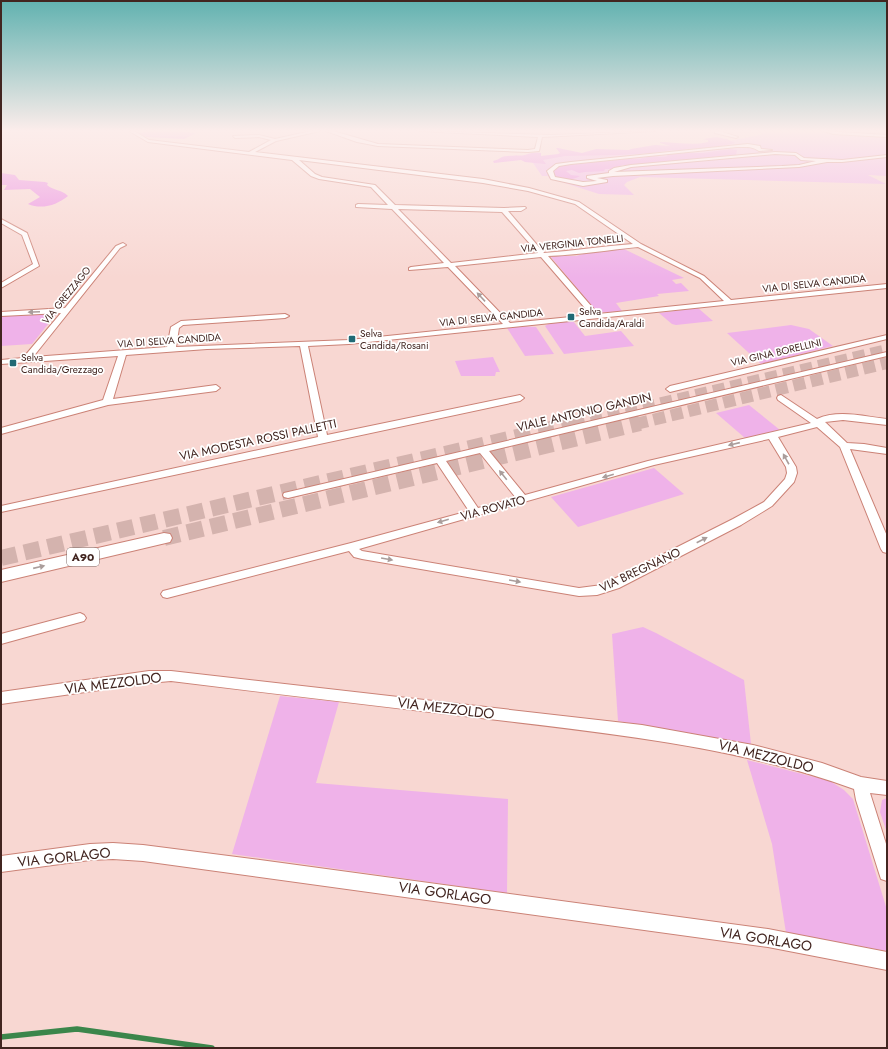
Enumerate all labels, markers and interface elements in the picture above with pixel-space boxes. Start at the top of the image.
street label: VIA VERGINIA TONELLI [520,231,624,256]
street label: VIA GREZZAGO [38,263,94,327]
street label: VIA DI SELVA CANDIDA [762,271,867,296]
one-way arrow [476,292,486,302]
place label: Selva Candida/Araldi [579,304,644,331]
street label: VIA DI SELVA CANDIDA [439,305,544,330]
one-way arrow [27,309,40,315]
marker: Selva Candida/Araldi [566,312,576,322]
place label: Selva Candida/Rosani [360,326,429,353]
street label: VIA DI SELVA CANDIDA [117,329,222,352]
marker: Selva Candida/Rosani [347,334,357,344]
street label: VIA GINA BORELLINI [729,335,823,370]
place label: Selva Candida/Grezzago [21,350,104,377]
marker: Selva Candida/Grezzago [8,358,18,368]
street label: VIALE ANTONIO GANDIN [515,388,653,436]
street label: VIA MODESTA ROSSI PALLETTI [178,415,338,465]
one-way arrow [728,441,741,447]
one-way arrow [783,453,790,465]
one-way arrow [498,469,507,480]
one-way arrow [602,473,614,479]
street label: VIA ROVATO [459,491,527,525]
one-way arrow [436,519,449,525]
one-way arrow [697,537,708,544]
street label: VIA BREGNANO [596,543,684,597]
road number: A90 [67,548,99,566]
one-way arrow [381,556,393,562]
one-way arrow [33,564,45,570]
one-way arrow [509,578,521,584]
street label: VIA MEZZOLDO [63,667,163,699]
street label: VIA MEZZOLDO [396,692,496,724]
street label: VIA MEZZOLDO [716,734,816,778]
street label: VIA GORLAGO [17,842,111,872]
street label: VIA GORLAGO [397,877,493,909]
street label: VIA GORLAGO [718,922,814,956]

